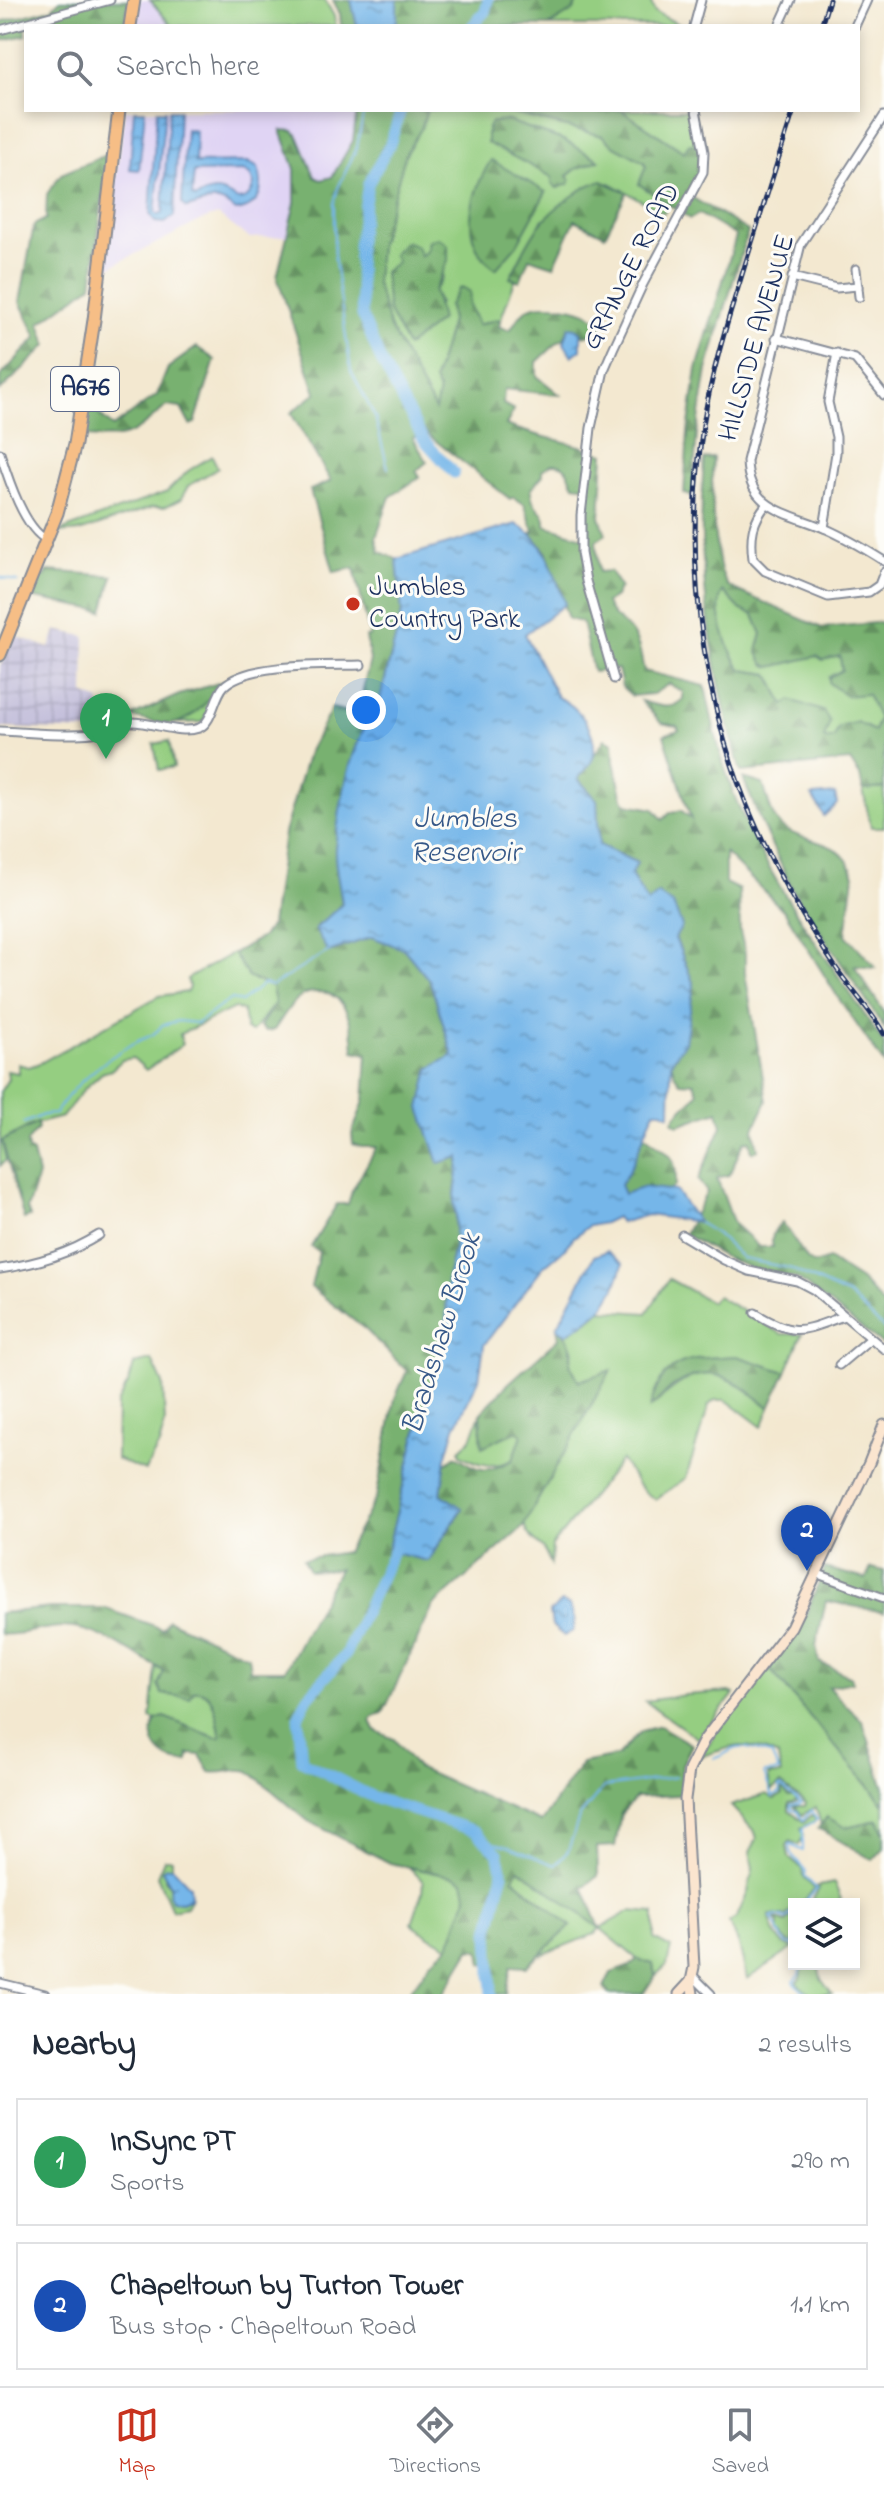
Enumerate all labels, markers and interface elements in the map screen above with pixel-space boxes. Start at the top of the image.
search box [24,24,860,112]
icon: search [52,46,96,90]
text: Search here [116,46,260,90]
street label: GRANGE ROAD [572,176,692,358]
street label: HILLSIDE AVENUE [709,230,807,446]
road number: A676 [51,367,119,411]
place label: Jumbles Country Park [369,568,521,641]
marker: Jumbles Country Park [344,595,362,613]
your location [346,690,386,730]
pin: 1 [80,693,132,759]
water label: Jumbles Reservoir [410,798,524,876]
water label: Bradshaw Brook [391,1226,495,1440]
pin: 2 [781,1505,833,1571]
map controls [788,1898,860,1970]
button: layers [788,1898,860,1970]
text: Nearby [32,2021,136,2071]
text: 2 results [759,2027,852,2065]
text: InSync PT [110,2121,236,2165]
text: 1 [56,2143,64,2181]
text: 290 m [791,2143,850,2181]
text: Sports [110,2165,184,2203]
text: Chapeltown by Turton Tower [110,2265,463,2309]
text: 2 [54,2287,66,2325]
text: 1.1 km [790,2287,850,2325]
text: Bus stop · Chapeltown Road [110,2309,416,2347]
tab: Map [115,2403,159,2483]
tab: Directions [390,2403,481,2483]
tab: Saved [711,2403,769,2483]

